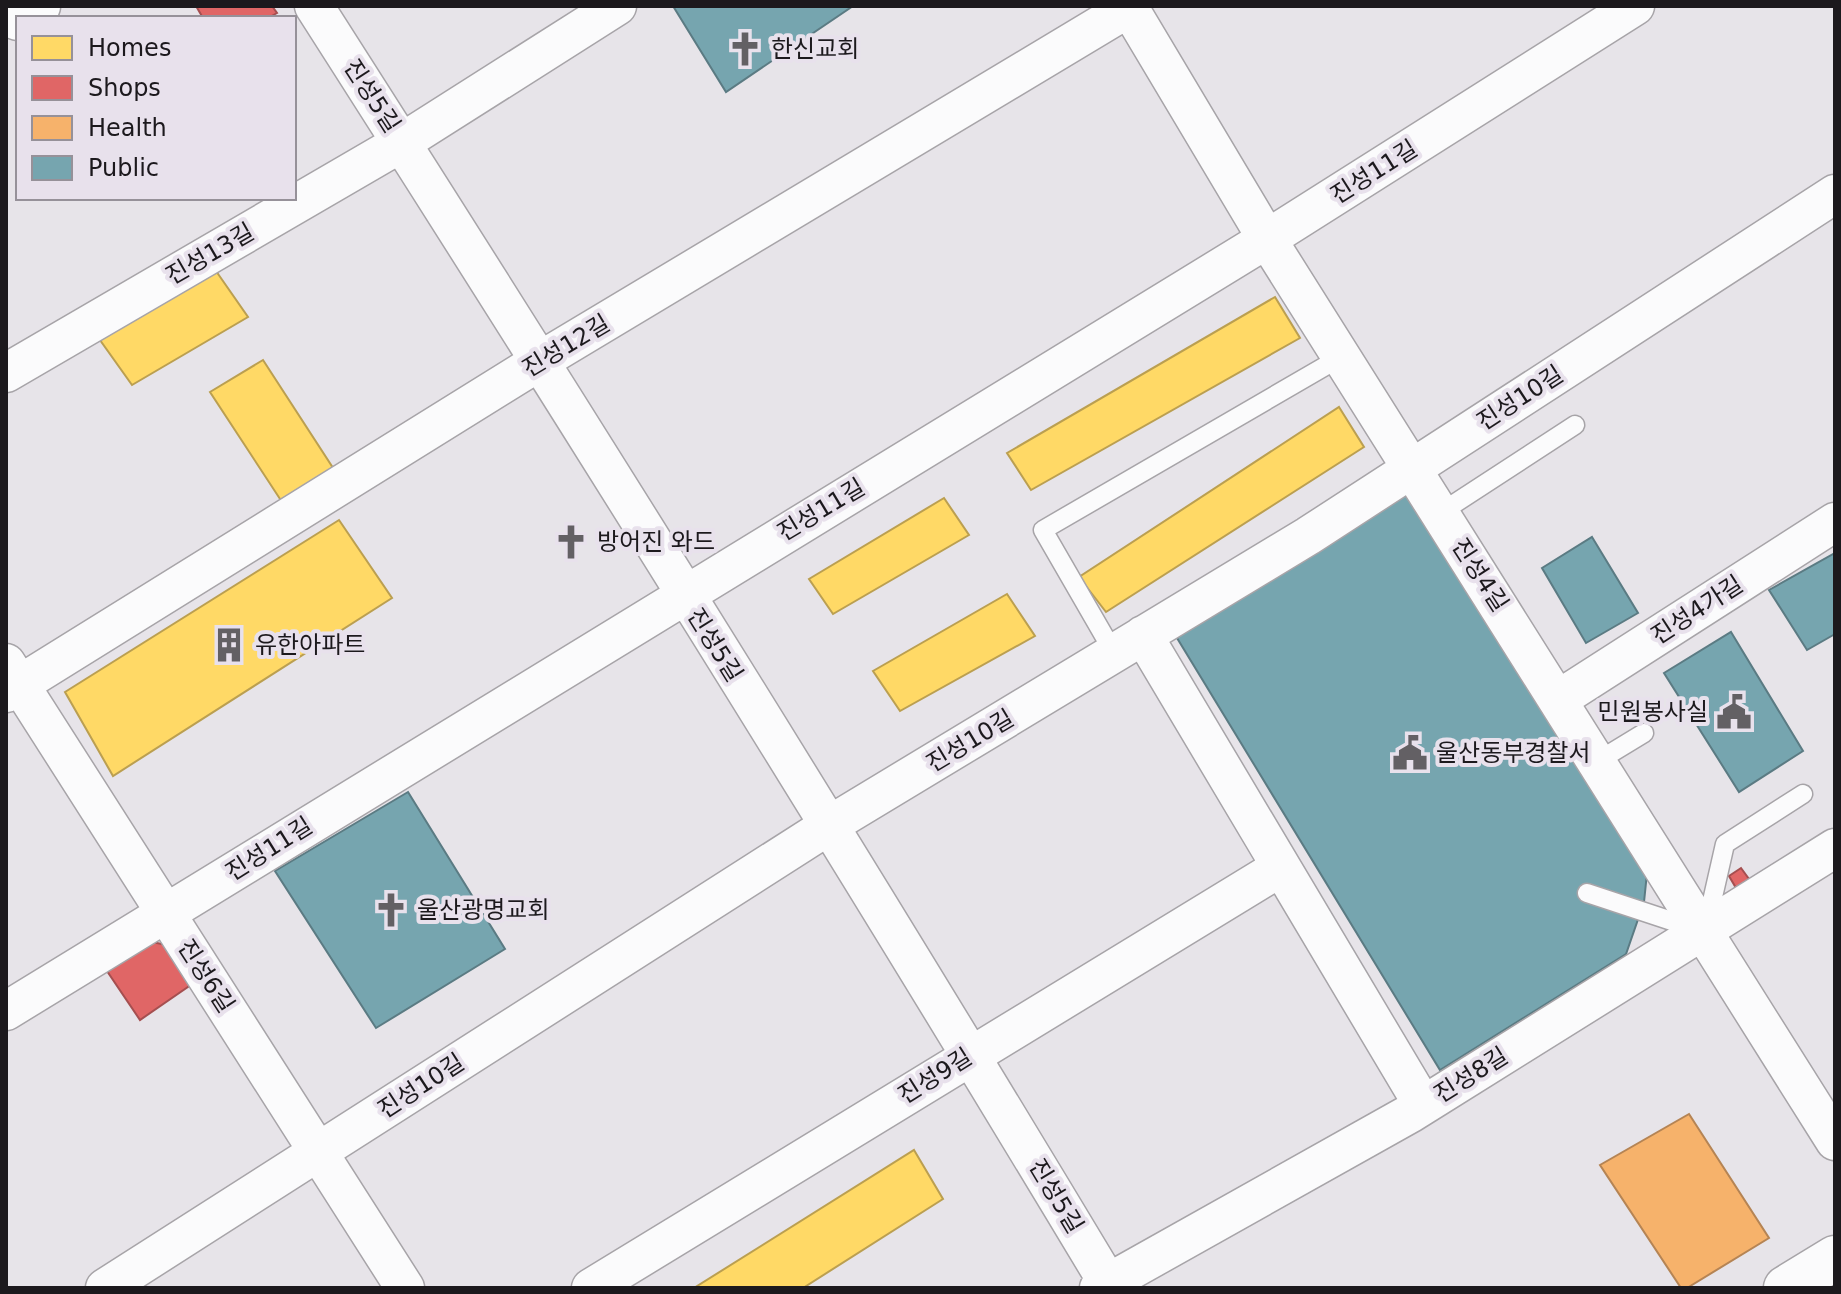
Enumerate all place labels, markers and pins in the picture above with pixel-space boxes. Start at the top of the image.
church icon: 한신교회 [726,30,764,68]
place label: 한신교회 [771,35,859,63]
church icon: 방어진 와드 [552,523,590,561]
place label: 방어진 와드 [597,528,715,556]
building icon: 유한아파트 [210,626,248,664]
place label: 유한아파트 [255,631,365,659]
public building icon: 민원봉사실 [1715,693,1753,731]
place label: 민원봉사실 [1598,698,1708,726]
public building icon: 울산동부경찰서 [1391,734,1429,772]
place label: 울산동부경찰서 [1436,739,1591,767]
church icon: 울산광명교회 [372,891,410,929]
place label: 울산광명교회 [417,896,549,924]

